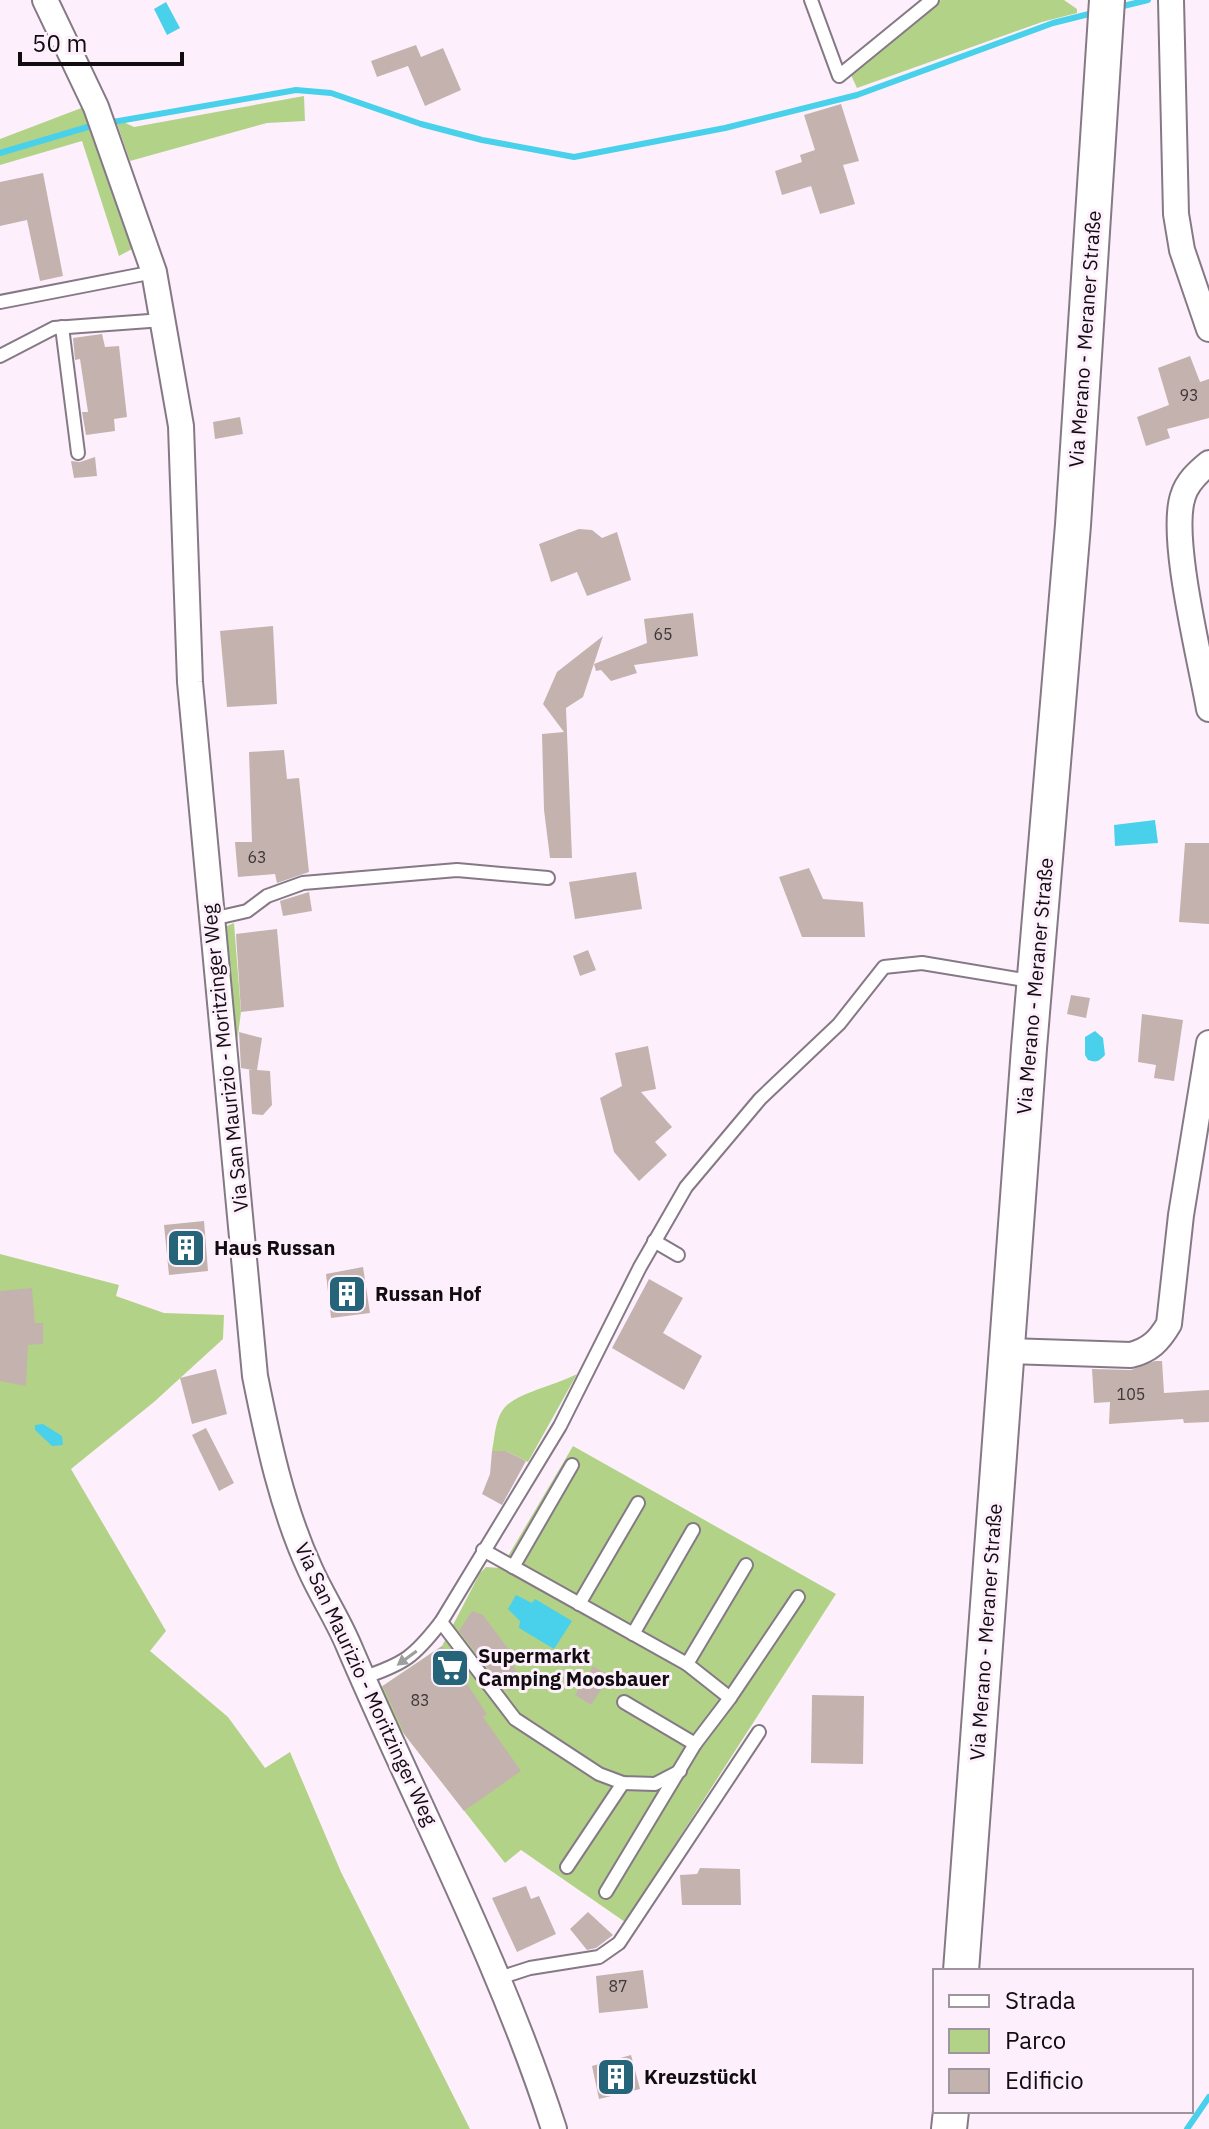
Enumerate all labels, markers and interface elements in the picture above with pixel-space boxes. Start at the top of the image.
scale bar [20,16,182,66]
text: 50 m [32,27,87,59]
street label: Via Merano - Meraner Straße [1062,209,1107,468]
house number: 93 [1179,385,1199,405]
house number: 65 [653,624,673,644]
house number: 63 [247,847,267,867]
street label: Via Merano - Meraner Straße [1010,856,1059,1115]
street label: Via San Maurizio - Moritzinger Weg [195,902,254,1213]
building icon: Haus Russan [165,1227,207,1269]
place label: Haus Russan [214,1234,335,1261]
building icon: Russan Hof [326,1273,368,1315]
place label: Russan Hof [375,1280,481,1307]
house number: 105 [1117,1384,1145,1404]
street label: Via Merano - Meraner Straße [963,1502,1008,1761]
street label: Via San Maurizio - Moritzinger Weg [289,1538,444,1830]
place label: Supermarkt Camping Moosbauer [478,1642,670,1692]
supermarket icon: Supermarkt Camping Moosbauer [429,1647,471,1689]
one-way arrow [397,1650,418,1666]
house number: 83 [410,1690,430,1710]
legend [933,1969,1193,2113]
house number: 87 [608,1976,628,1996]
text: Strada [1005,1984,1076,2016]
text: Parco [1005,2024,1066,2056]
building icon: Kreuzstückl [595,2056,637,2098]
place label: Kreuzstückl [644,2063,757,2090]
text: Edificio [1005,2064,1084,2096]

